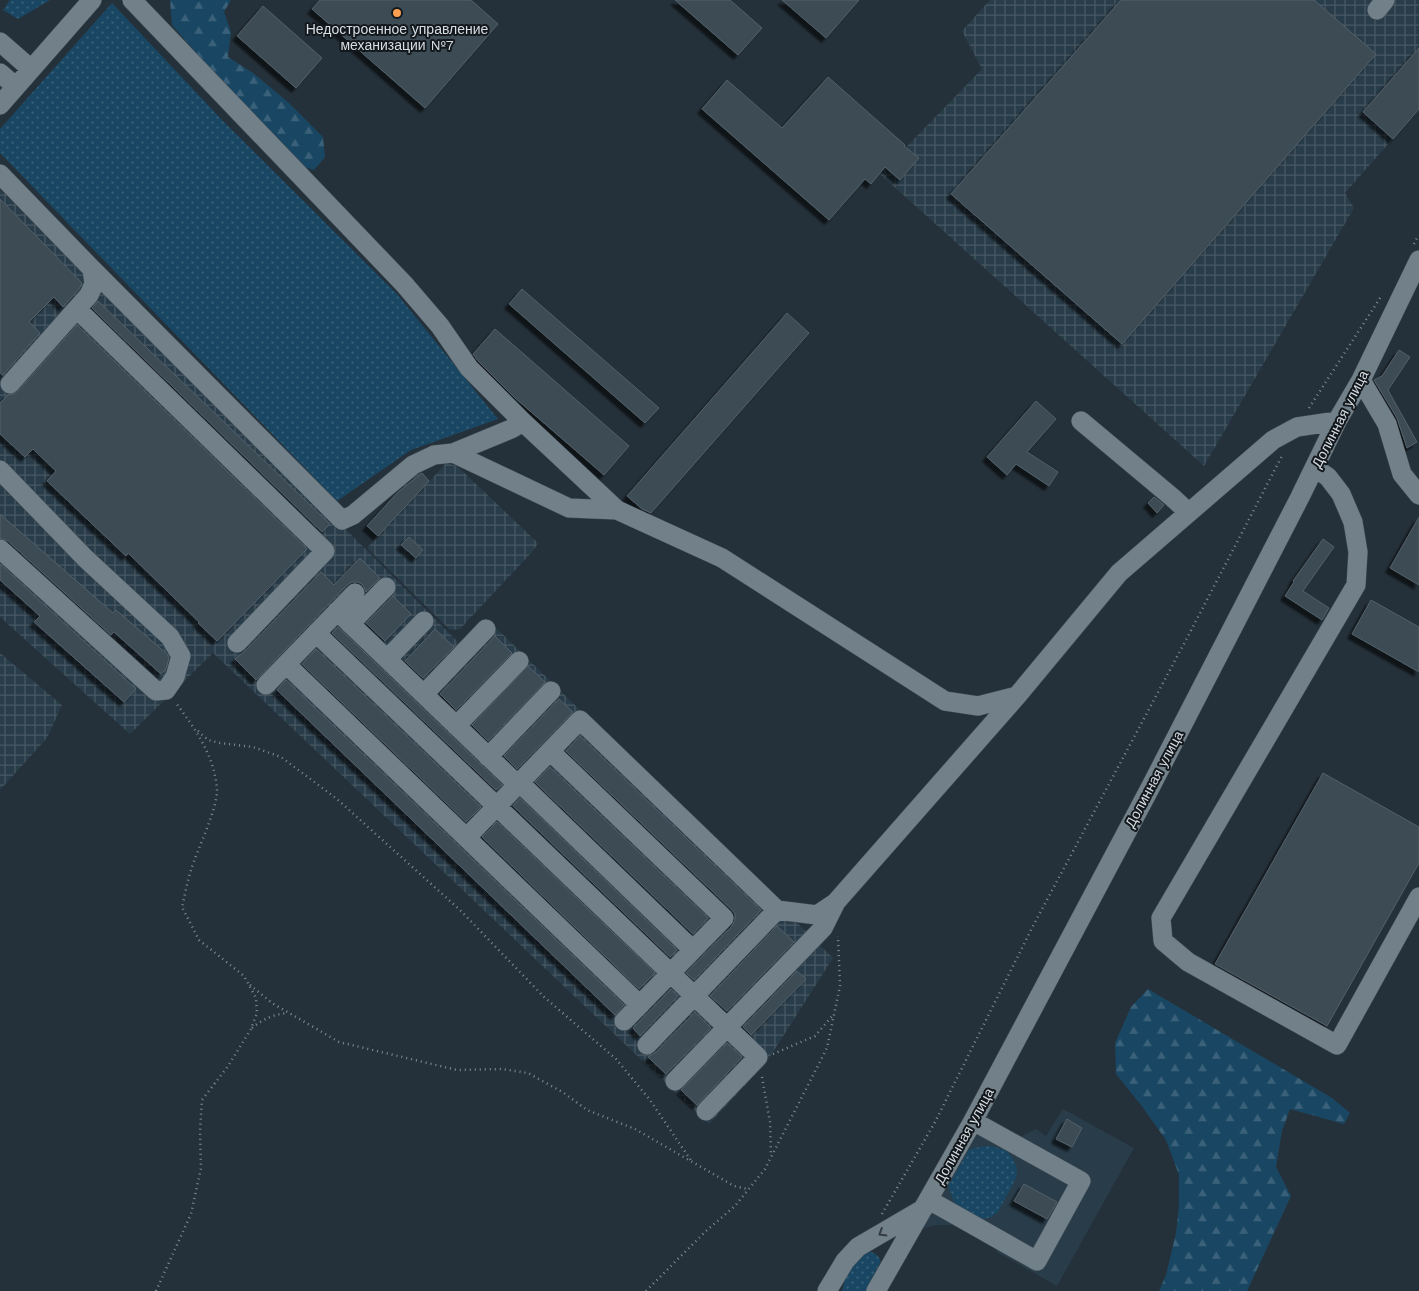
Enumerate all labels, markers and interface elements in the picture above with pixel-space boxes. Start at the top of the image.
marker: Недостроенное управление механизации №7 [391,7,403,19]
place label: Недостроенное управление механизации №7 [306,21,489,53]
street label: Долинная улица [1309,367,1372,470]
street label: Долинная улица [1122,728,1186,830]
street label: Долинная улица [931,1085,997,1187]
one-way arrow [879,1226,888,1236]

